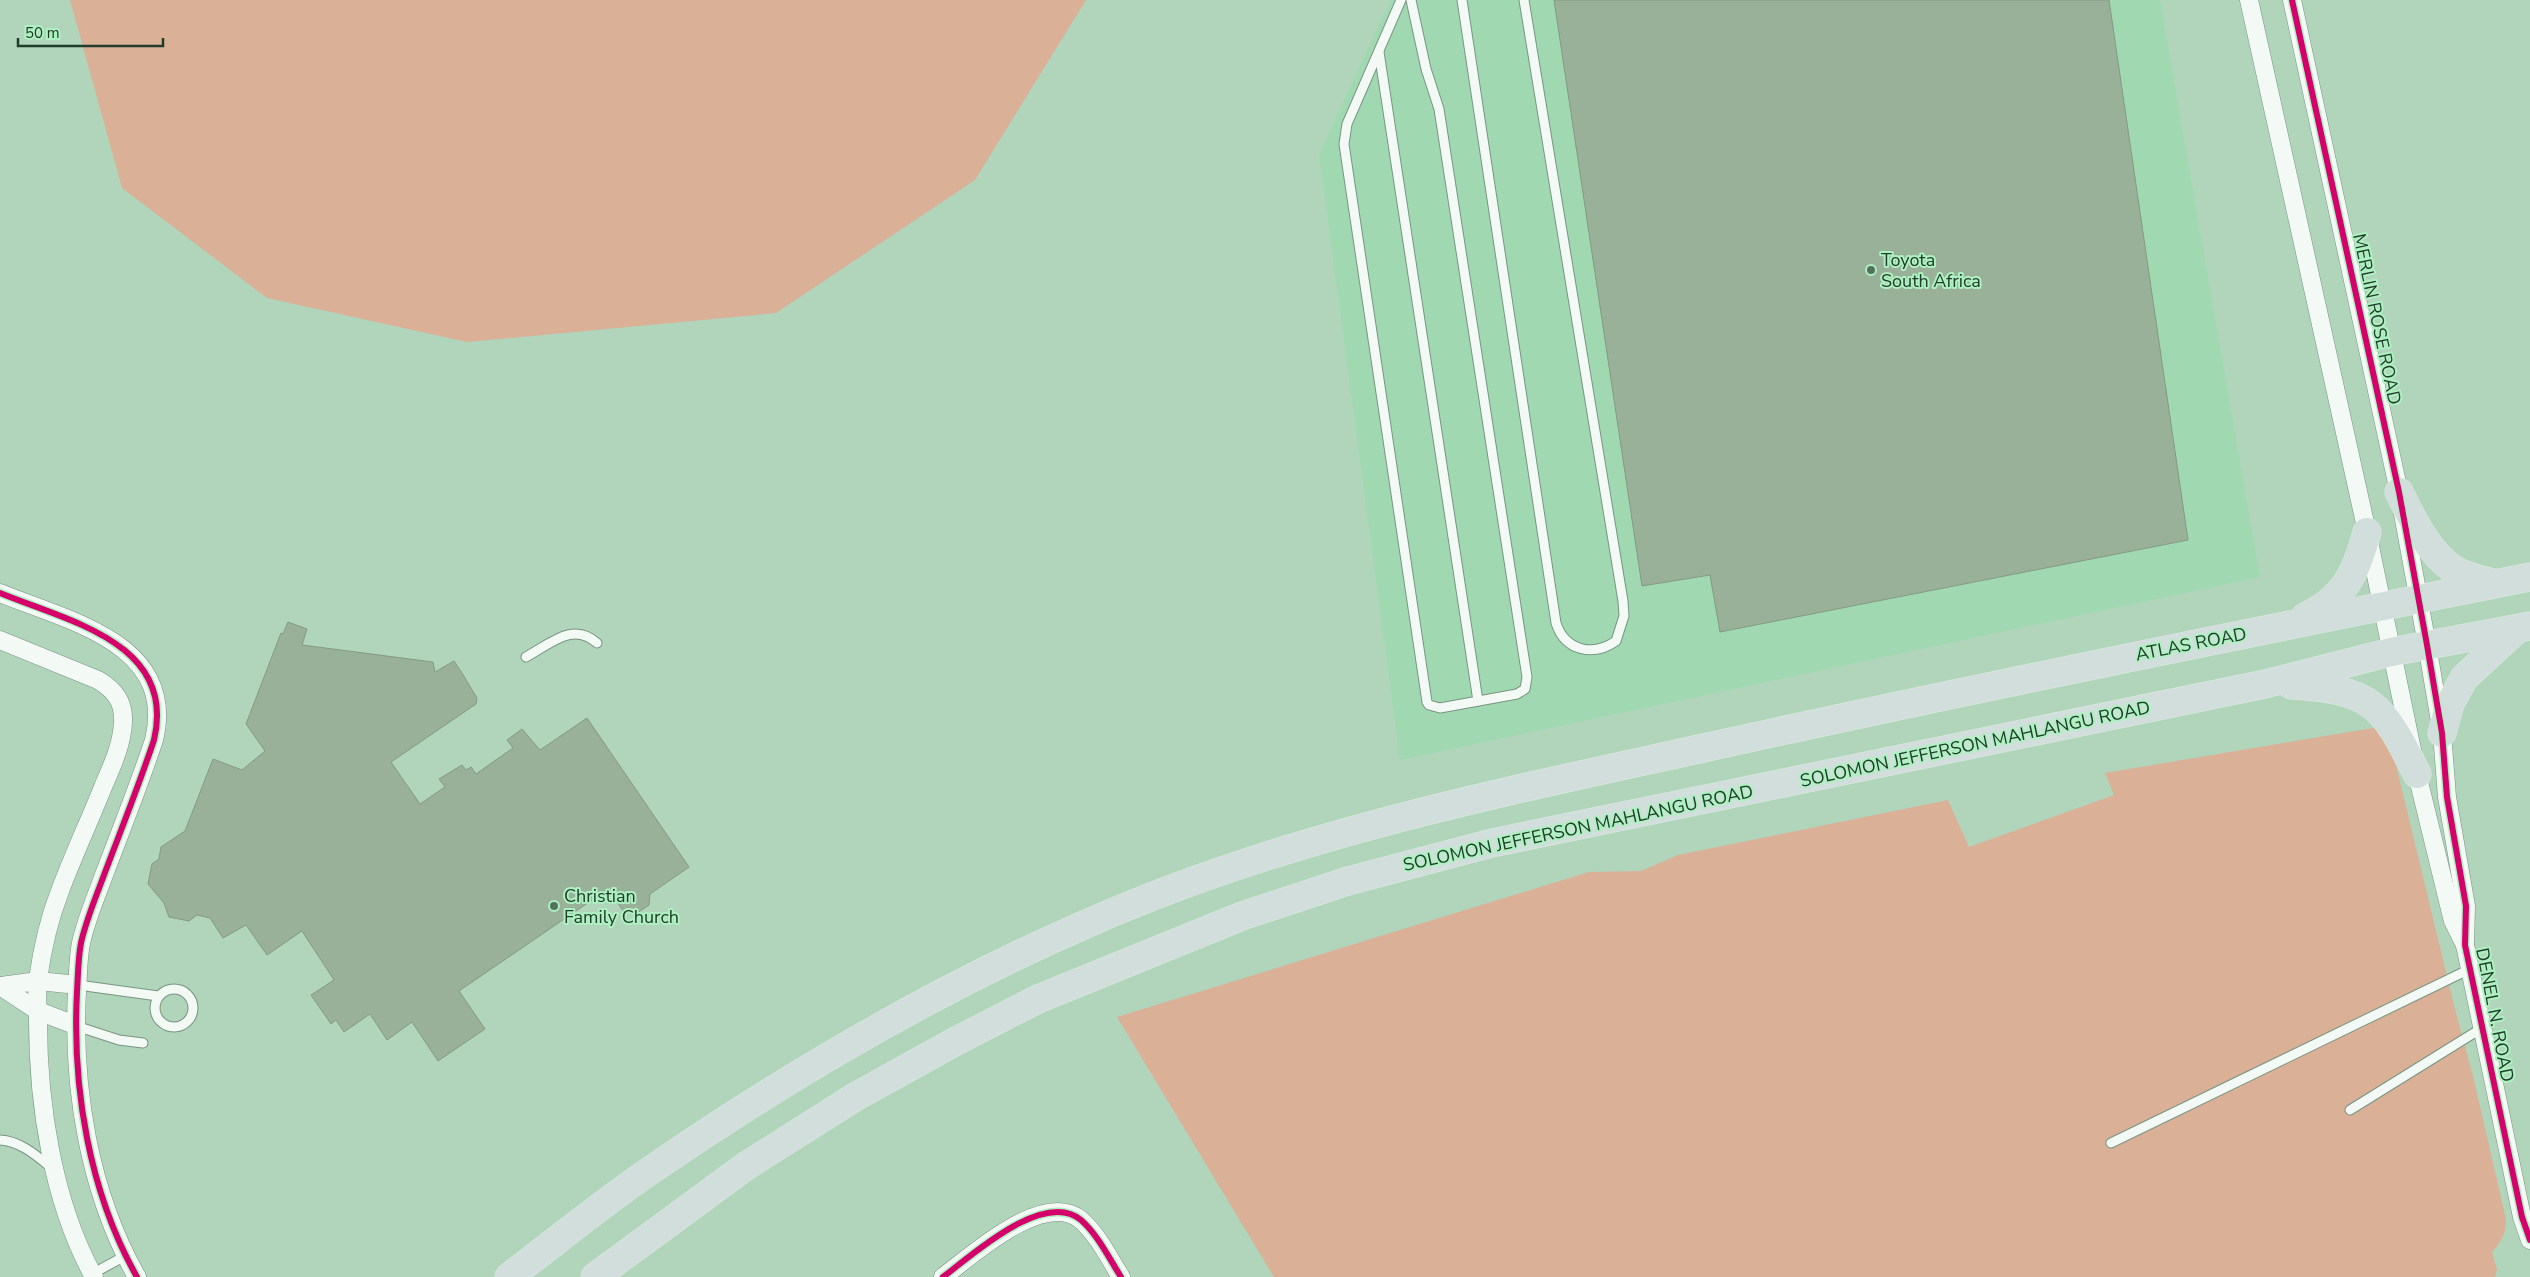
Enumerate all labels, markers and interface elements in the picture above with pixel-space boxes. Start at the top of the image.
scale bar [18,15,162,47]
text: 50 m [25,23,60,43]
street label: MERLIN ROSE ROAD [2347,231,2407,407]
place label: Toyota South Africa [1881,248,1981,293]
marker: Toyota South Africa [1865,264,1877,276]
street label: ATLAS ROAD [2133,621,2249,667]
street label: SOLOMON JEFFERSON MAHLANGU ROAD [1798,695,2152,793]
street label: SOLOMON JEFFERSON MAHLANGU ROAD [1401,779,1755,877]
place label: Christian Family Church [564,884,679,929]
marker: Christian Family Church [548,900,560,912]
street label: DENEL N. ROAD [2470,946,2520,1084]

